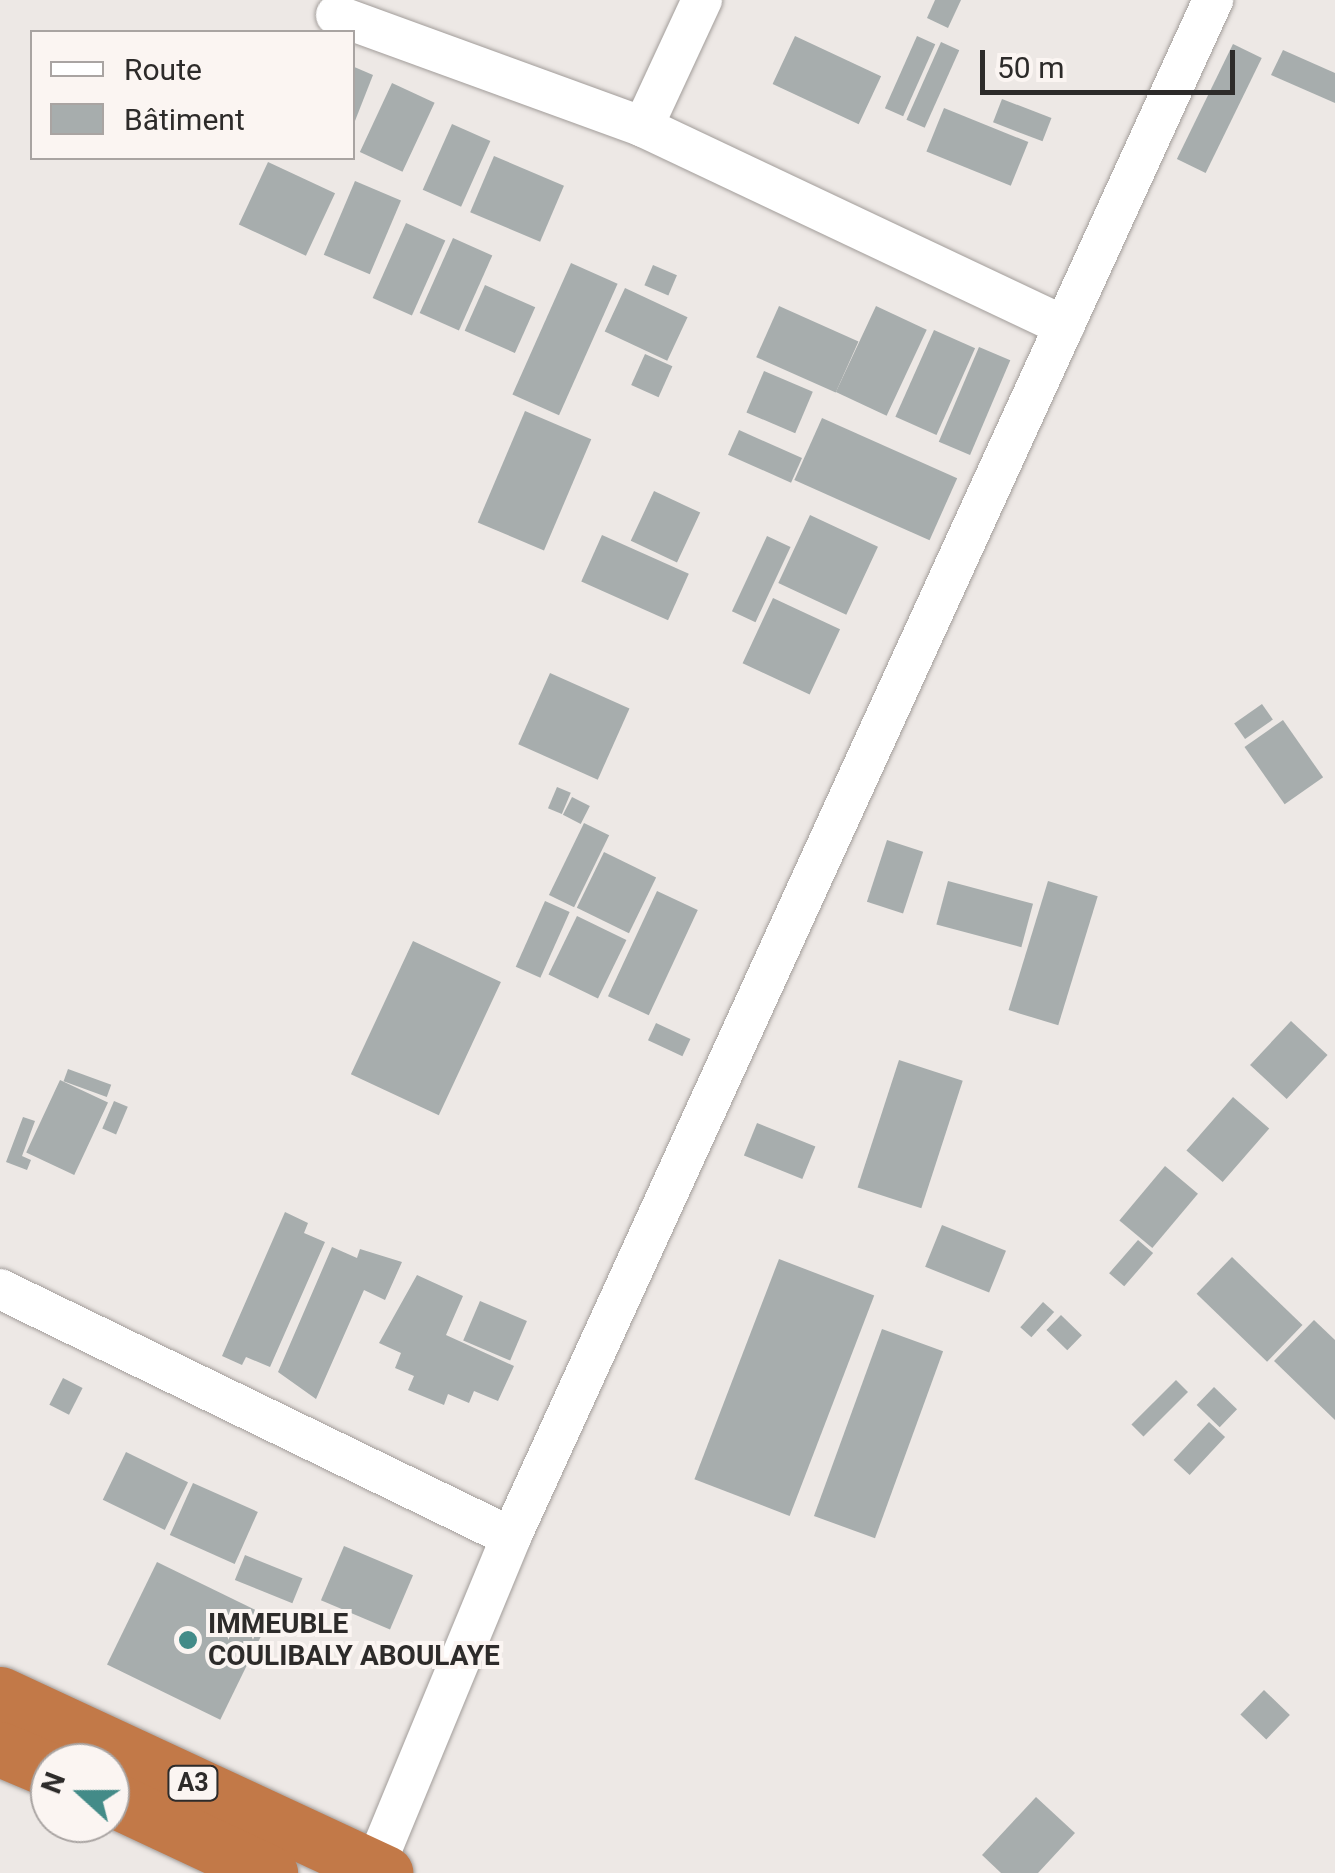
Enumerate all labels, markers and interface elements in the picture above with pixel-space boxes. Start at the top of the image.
legend [30,30,355,160]
scale bar [985,30,1240,92]
text: 50 m [997,50,1064,85]
text: Route [124,52,202,87]
text: Bâtiment [124,102,245,137]
place label: IMMEUBLE COULIBALY ABOULAYE [208,1607,500,1673]
marker: IMMEUBLE COULIBALY ABOULAYE [177,1629,199,1651]
north arrow [30,1743,130,1843]
road number: A3 [166,1763,220,1803]
text: N [34,1768,72,1798]

